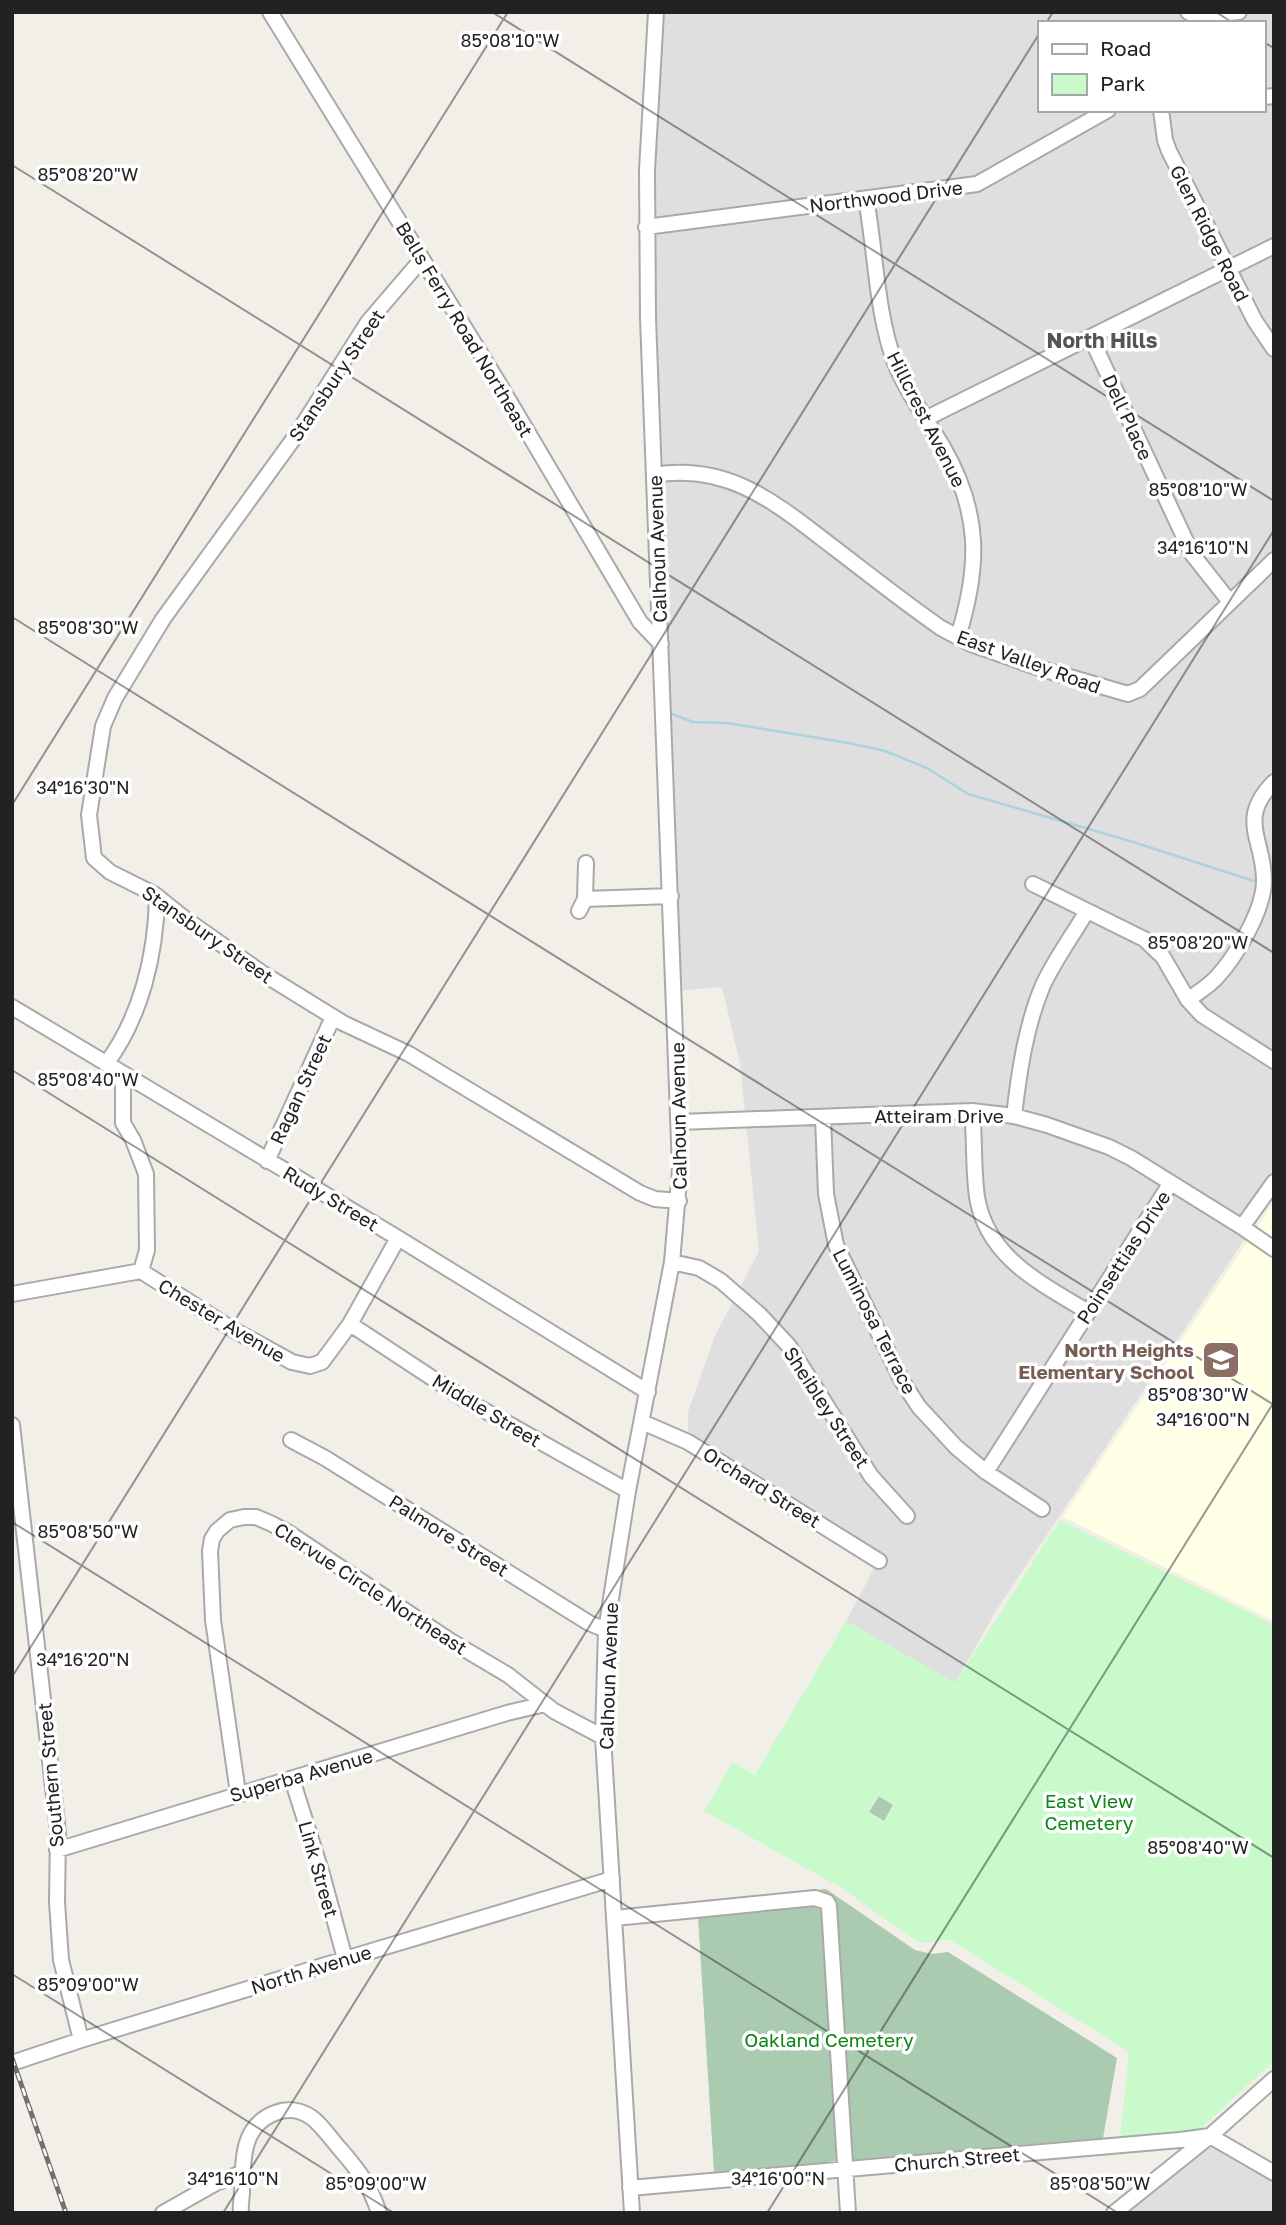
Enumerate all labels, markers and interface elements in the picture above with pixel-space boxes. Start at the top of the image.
legend [1038,21,1265,112]
text: 85°08'10"W [460,29,560,51]
text: Road [1100,35,1151,61]
text: Park [1100,70,1146,96]
street label: Glen Ridge Road [1166,161,1254,305]
text: 85°08'20"W [38,163,138,185]
street label: Northwood Drive [808,175,964,217]
street label: Bells Ferry Road Northeast [391,217,539,441]
street label: Stansbury Street [283,304,389,446]
district label: North Hills [1046,327,1158,353]
street label: Hillcrest Avenue [883,347,971,491]
street label: Dell Place [1098,371,1158,463]
street label: Calhoun Avenue [643,475,671,623]
text: 85°08'10"W [1148,478,1248,500]
text: 34°16'10"N [1157,536,1249,558]
text: 85°08'30"W [38,616,138,638]
street label: East Valley Road [954,624,1104,698]
text: 34°16'30"N [36,776,130,798]
street label: Stansbury Street [138,880,278,988]
text: 85°08'20"W [1148,931,1248,953]
street label: Ragan Street [265,1030,335,1148]
street label: Calhoun Avenue [665,1042,691,1190]
text: 85°08'40"W [37,1068,139,1090]
street label: Atteiram Drive [874,1104,1004,1127]
street label: Rudy Street [279,1160,383,1236]
street label: Poinsettias Drive [1071,1186,1175,1328]
street label: Luminosa Terrace [828,1244,922,1398]
street label: Chester Avenue [155,1273,289,1367]
place label: North Heights Elementary School [1018,1338,1194,1383]
school or university icon: North Heights Elementary School [1200,1339,1242,1381]
street label: Sheibley Street [779,1342,875,1472]
street label: Middle Street [428,1369,546,1451]
text: 85°08'30"W [1148,1383,1248,1405]
text: 34°16'00"N [1156,1408,1250,1430]
street label: Orchard Street [699,1442,825,1532]
street label: Palmore Street [385,1489,513,1581]
street label: Clervue Circle Northeast [270,1517,472,1659]
text: 85°08'50"W [38,1520,138,1542]
street label: Calhoun Avenue [594,1602,622,1750]
text: 34°16'20"N [36,1648,130,1670]
street label: Southern Street [32,1702,68,1848]
street label: Superba Avenue [227,1744,375,1806]
park label: East View Cemetery [1044,1789,1134,1834]
street label: Link Street [294,1818,344,1920]
text: 85°08'40"W [1147,1836,1249,1858]
street label: North Avenue [248,1940,374,1998]
text: 85°09'00"W [37,1973,139,1995]
park label: Oakland Cemetery [744,2028,914,2051]
street label: Church Street [893,2142,1021,2176]
text: 34°16'10"N [187,2167,279,2189]
text: 34°16'00"N [731,2167,825,2189]
text: 85°09'00"W [325,2172,427,2194]
text: 85°08'50"W [1050,2172,1150,2194]

